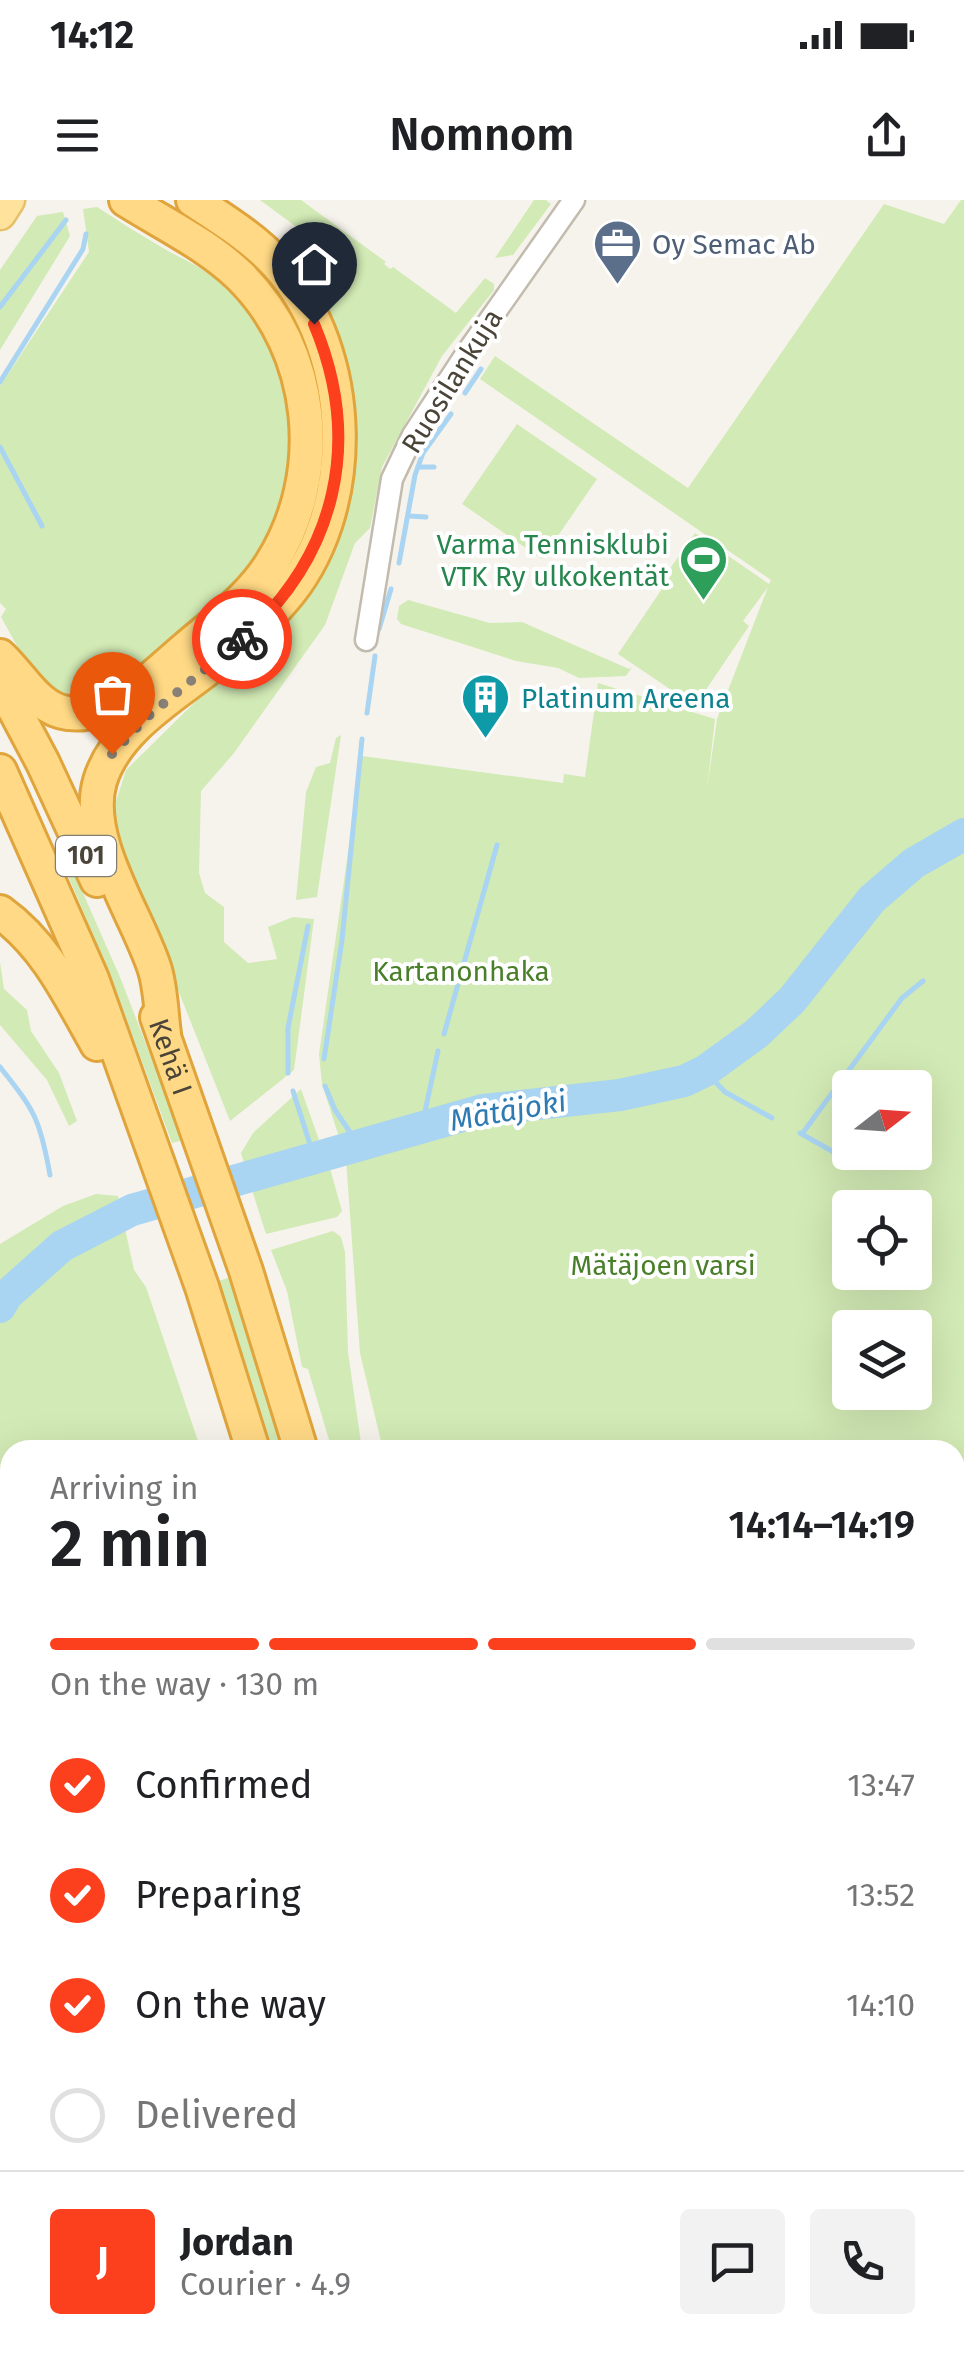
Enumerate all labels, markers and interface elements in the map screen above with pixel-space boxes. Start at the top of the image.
text: 14:12 [50,12,134,58]
icon: menu [50,108,105,163]
text: Nomnom [390,108,575,162]
icon: share [859,108,914,163]
office icon: Oy Semac Ab [591,218,643,286]
pin [272,222,357,325]
place label: Oy Semac Ab [652,228,816,261]
icon: home [287,237,342,292]
street label: Ruosilankuja [395,303,509,459]
place label: Varma Tennisklubi VTK Ry ulkokentät [437,528,670,593]
sports icon: Varma Tennisklubi VTK Ry ulkokentät [678,534,730,602]
courier [192,589,292,689]
icon: bike [215,612,270,667]
pin [70,652,155,755]
icon: bag [85,667,140,722]
building icon: Platinum Areena [460,672,512,740]
place label: Platinum Areena [521,682,731,715]
road number: 101 [56,836,116,876]
park label: Kartanonhaka [372,955,550,988]
street label: Kehä I [142,1014,199,1099]
north arrow [832,1070,932,1170]
map controls [832,1070,932,1410]
water label: Mätäjoki [447,1083,570,1139]
button: locate [832,1190,932,1290]
park label: Mätäjoen varsi [570,1249,756,1282]
button: layers [832,1310,932,1410]
text: Arriving in [50,1469,198,1507]
text: 14:14–14:19 [729,1502,915,1548]
text: 2 min [50,1505,210,1583]
text: On the way · 130 m [50,1665,319,1703]
icon: check [50,1758,105,1813]
text: Confirmed [135,1762,313,1808]
text: 13:47 [847,1766,915,1804]
icon: check [50,1868,105,1923]
text: Preparing [135,1872,301,1918]
text: 13:52 [846,1876,915,1914]
icon: check [50,1978,105,2033]
text: On the way [135,1982,326,2028]
text: 14:10 [846,1986,915,2024]
text: Delivered [135,2092,298,2138]
button: chat [680,2209,785,2314]
button: phone [810,2209,915,2314]
text: Jordan [180,2219,294,2265]
text: J [96,2238,109,2284]
text: Courier · 4.9 [180,2265,351,2303]

